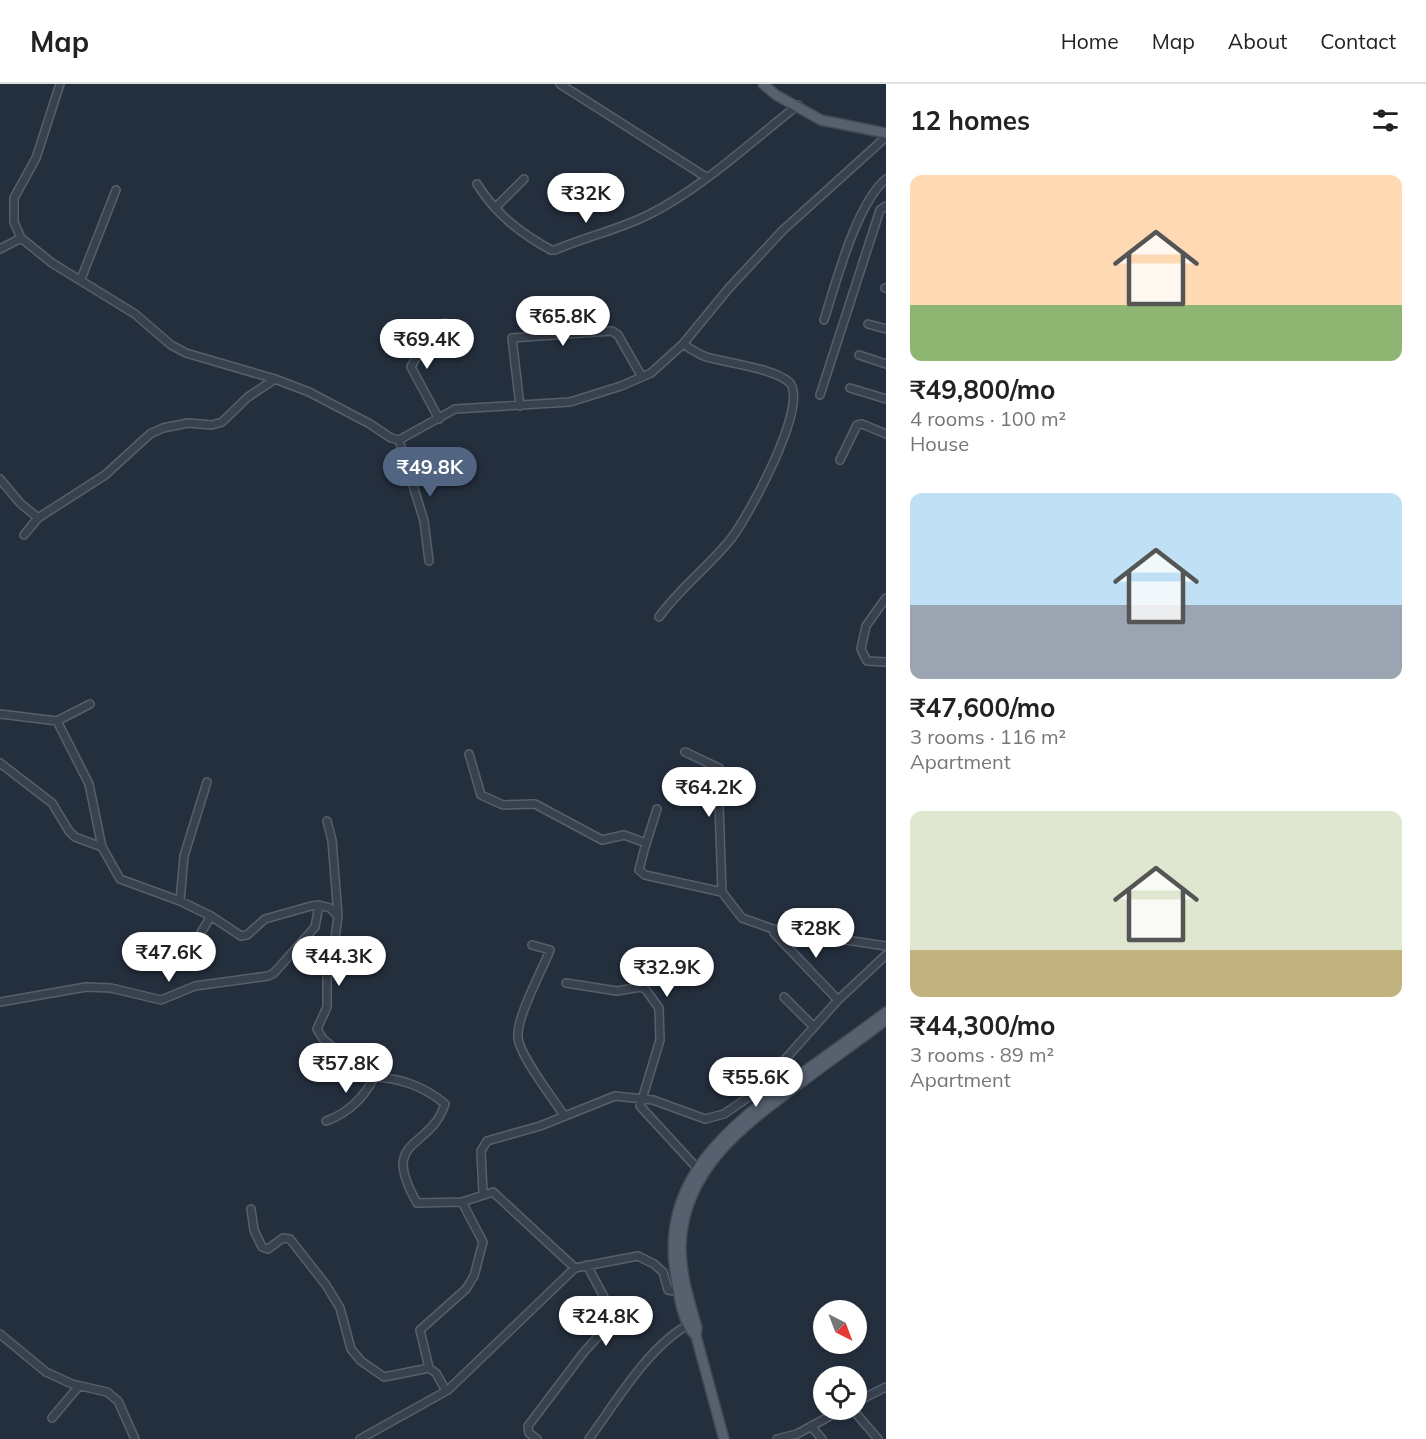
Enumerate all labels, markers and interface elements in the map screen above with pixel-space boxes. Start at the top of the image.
text: Map [30,24,89,59]
text: Home [1061,28,1119,54]
text: Map [1152,28,1195,54]
text: About [1228,28,1287,54]
text: Contact [1320,28,1396,54]
text: 12 homes [910,104,1030,137]
icon: filters [1369,104,1402,137]
pin: ₹32K [550,173,622,224]
text: ₹32K [561,180,611,205]
icon: home [1102,214,1210,322]
pin: ₹65.8K [514,296,612,347]
text: ₹65.8K [530,303,596,328]
pin: ₹69.4K [378,319,476,370]
text: ₹69.4K [394,326,460,351]
text: ₹49,800/mo [910,373,1055,406]
text: 4 rooms · 100 m² [910,406,1066,431]
text: House [910,431,969,456]
pin: ₹49.8K [381,447,479,498]
text: ₹49.8K [397,454,463,479]
icon: home [1102,532,1210,640]
text: ₹47,600/mo [910,691,1055,724]
text: 3 rooms · 116 m² [910,724,1066,749]
text: Apartment [910,749,1011,774]
pin: ₹64.2K [660,767,758,818]
text: ₹64.2K [676,774,742,799]
icon: home [1102,850,1210,958]
pin: ₹28K [780,908,852,959]
text: ₹28K [791,915,841,940]
pin: ₹47.6K [120,932,218,983]
pin: ₹44.3K [290,936,388,987]
text: ₹47.6K [136,939,202,964]
text: ₹44.3K [306,943,372,968]
pin: ₹32.9K [618,947,716,998]
text: ₹32.9K [634,954,700,979]
text: ₹44,300/mo [910,1009,1055,1042]
text: 3 rooms · 89 m² [910,1042,1054,1067]
pin: ₹57.8K [297,1043,395,1094]
text: ₹57.8K [313,1050,379,1075]
pin: ₹55.6K [707,1057,805,1108]
text: ₹55.6K [723,1064,789,1089]
text: Apartment [910,1067,1011,1092]
pin: ₹24.8K [557,1296,655,1347]
north arrow [813,1300,867,1354]
map controls [813,1300,867,1420]
text: ₹24.8K [573,1303,639,1328]
button: locate [813,1366,867,1420]

